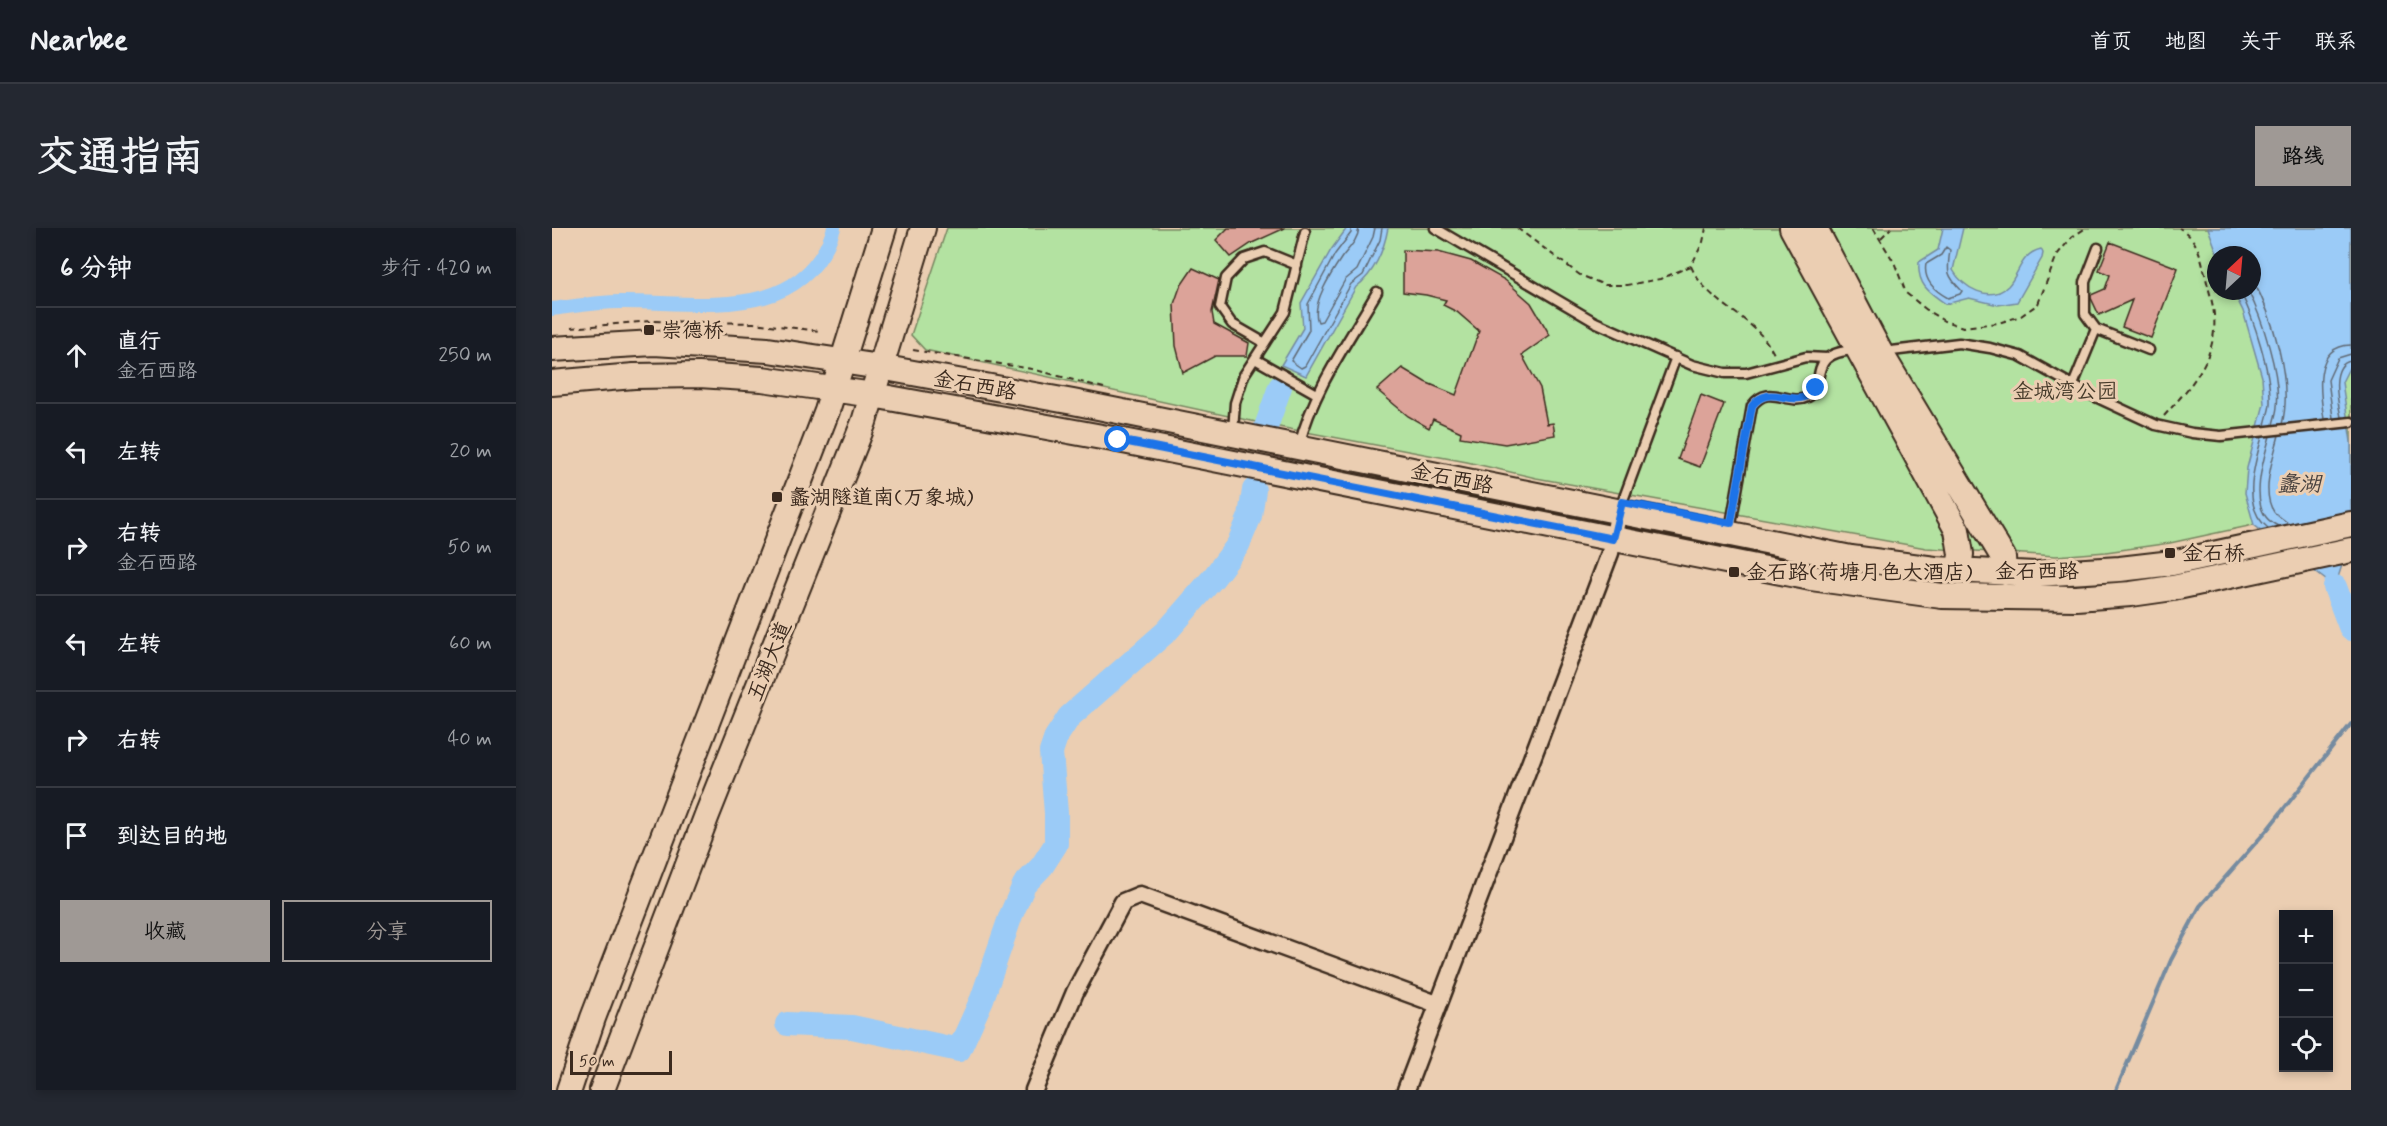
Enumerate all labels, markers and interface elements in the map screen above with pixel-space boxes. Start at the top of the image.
text: Nearbee [30,23,128,60]
text: 首页 [2090,28,2132,56]
text: 地图 [2165,28,2207,56]
text: 关于 [2240,28,2282,56]
text: 联系 [2315,28,2357,56]
button: 路线 [2255,126,2351,186]
text: 交通指南 [36,131,204,186]
north arrow [2207,246,2261,300]
text: 6 分钟 [60,252,132,286]
text: 步行 · 420 m [381,255,492,282]
place label: 崇德桥 [661,317,724,345]
marker: 崇德桥 [642,323,656,337]
text: 直行 [117,328,161,356]
icon: ahead [60,339,93,372]
text: 250 m [438,342,492,369]
text: 金石西路 [117,358,197,385]
street label: 金石西路 [931,365,1019,407]
route end [1802,374,1828,400]
park label: 金城湾公园 [2013,378,2118,406]
route start [1104,426,1130,452]
icon: left [60,435,93,468]
text: 20 m [449,438,492,465]
text: 左转 [117,439,161,467]
street label: 金石西路 [1408,457,1496,501]
water label: 蠡湖 [2277,471,2323,499]
place label: 蠡湖隧道南(万象城) [789,484,974,512]
marker: 蠡湖隧道南(万象城) [770,490,784,504]
text: 右转 [117,520,161,548]
icon: right [60,531,93,564]
text: 50 m [447,534,492,561]
place label: 金石桥 [2182,540,2245,568]
marker: 金石桥 [2163,546,2177,560]
text: 金石西路 [117,550,197,577]
street label: 金石西路 [1995,558,2079,586]
place label: 金石路(荷塘月色大酒店) [1746,559,1973,587]
marker: 金石路(荷塘月色大酒店) [1727,565,1741,579]
street label: 五湖大道 [741,617,799,706]
icon: left [60,627,93,660]
text: 60 m [449,630,492,657]
text: 左转 [117,631,161,659]
icon: right [60,723,93,756]
text: 40 m [448,726,492,753]
text: 右转 [117,727,161,755]
icon: arrive [60,819,93,852]
text: 到达目的地 [117,823,227,851]
button: 收藏 [60,900,270,962]
button: 分享 [282,900,492,962]
map controls [2279,910,2333,1072]
button: + [2279,910,2333,964]
button: − [2279,964,2333,1018]
button: locate [2279,1018,2333,1072]
scale bar [570,1048,672,1076]
text: 50 m [579,1051,615,1072]

